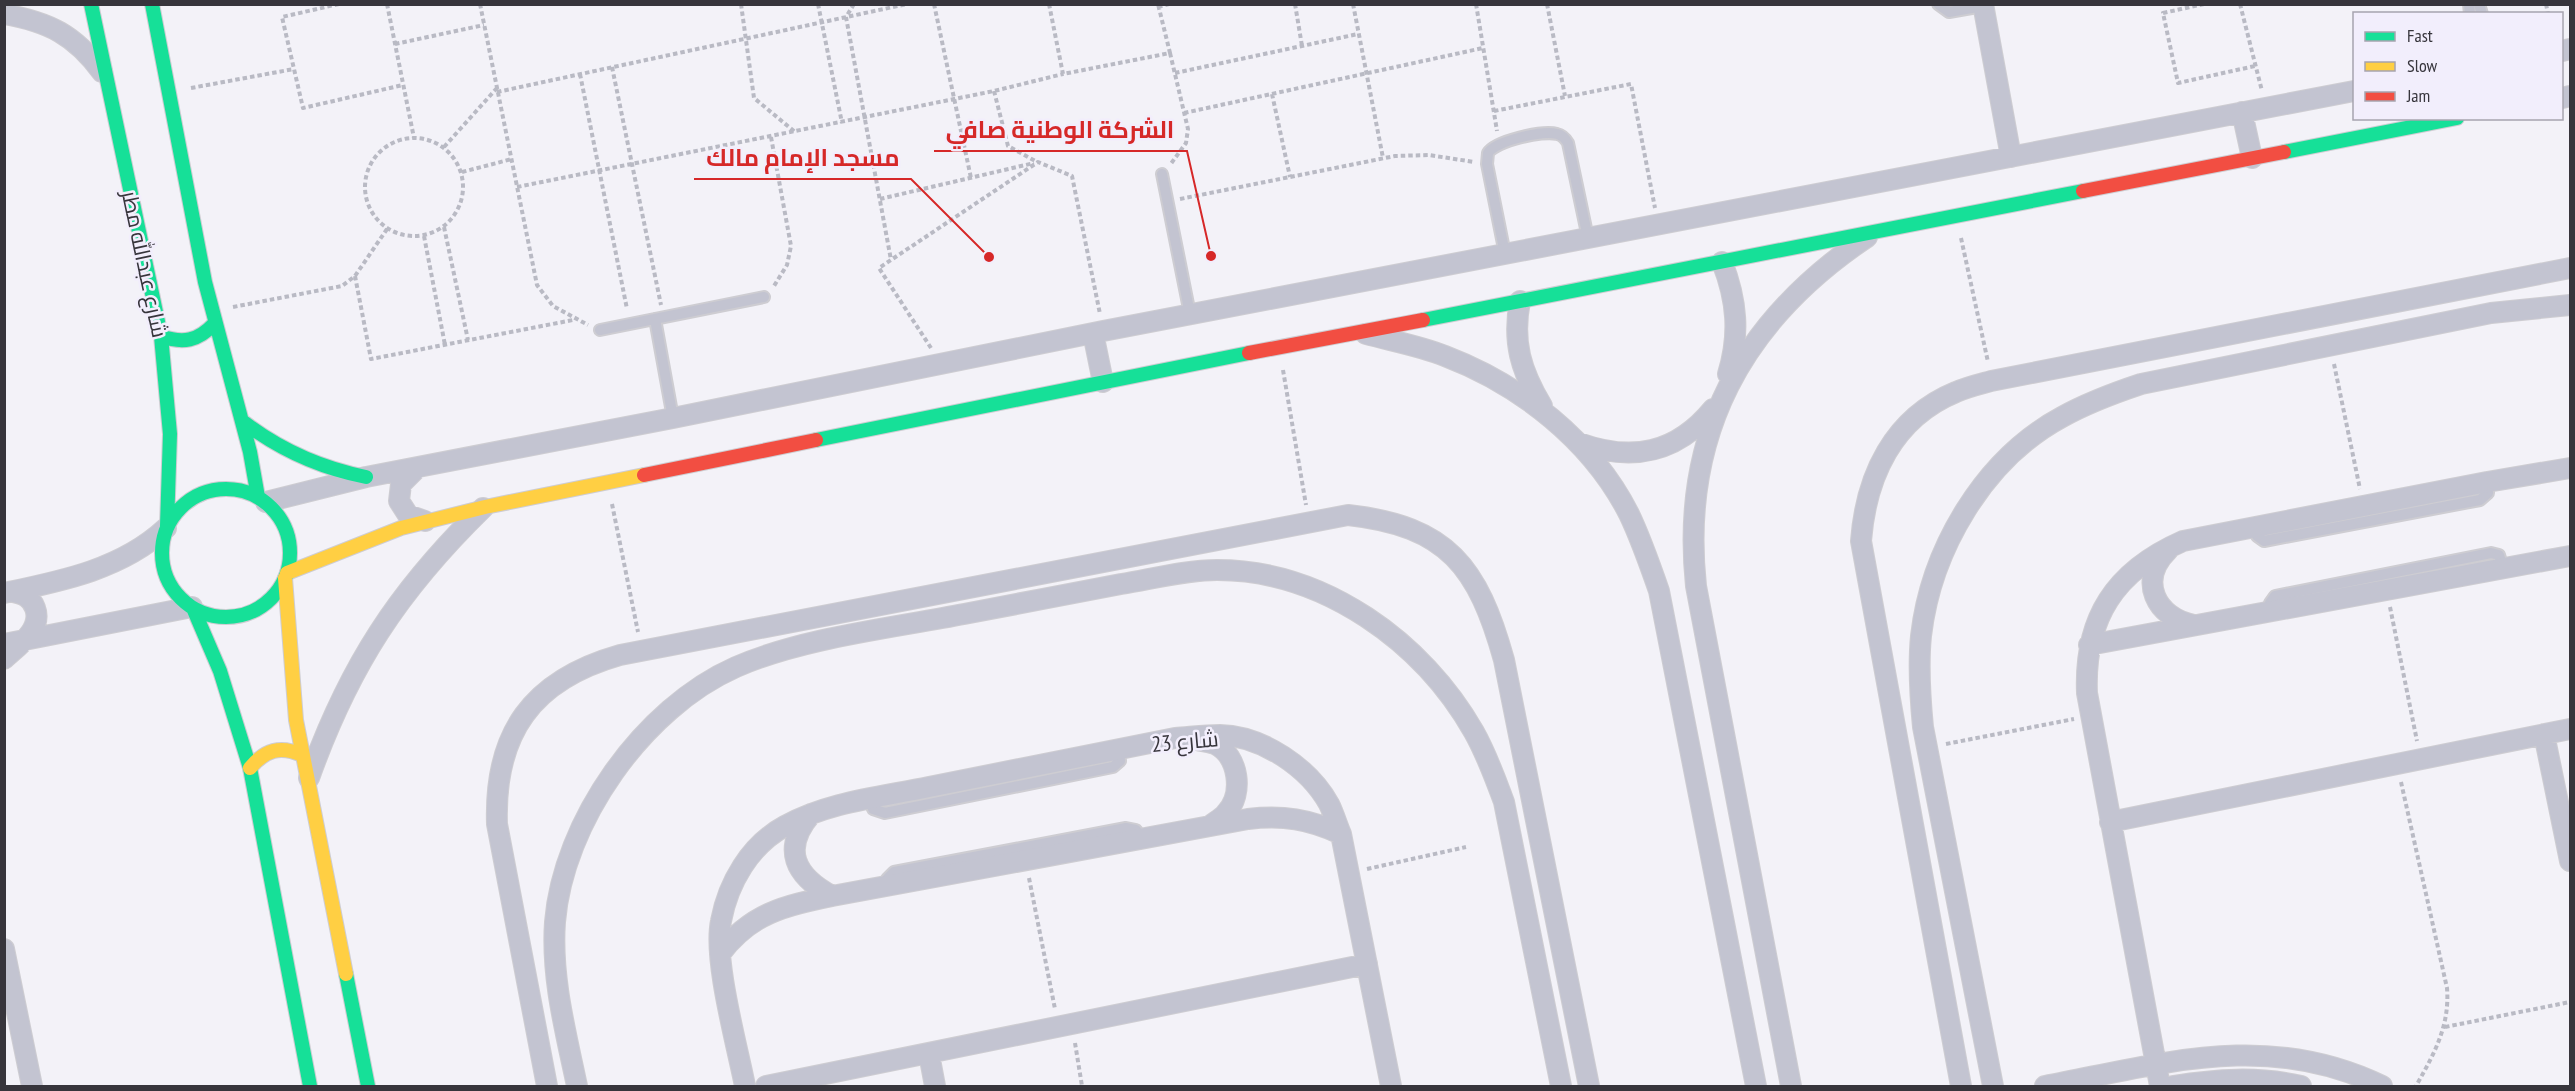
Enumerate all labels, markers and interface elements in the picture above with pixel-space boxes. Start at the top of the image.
legend [2353,12,2563,120]
text: Fast [2407,24,2433,47]
text: Slow [2407,54,2438,77]
text: Jam [2406,84,2430,107]
callout: الشركة الوطنية صافي [934,109,1187,151]
text: الشركة الوطنية صافي [946,114,1174,149]
callout: مسجد الإمام مالك [694,137,911,179]
text: مسجد الإمام مالك [706,142,900,174]
street label: شارع عبدالله مطر [114,186,174,340]
street label: شارع 23 [1150,724,1220,759]

